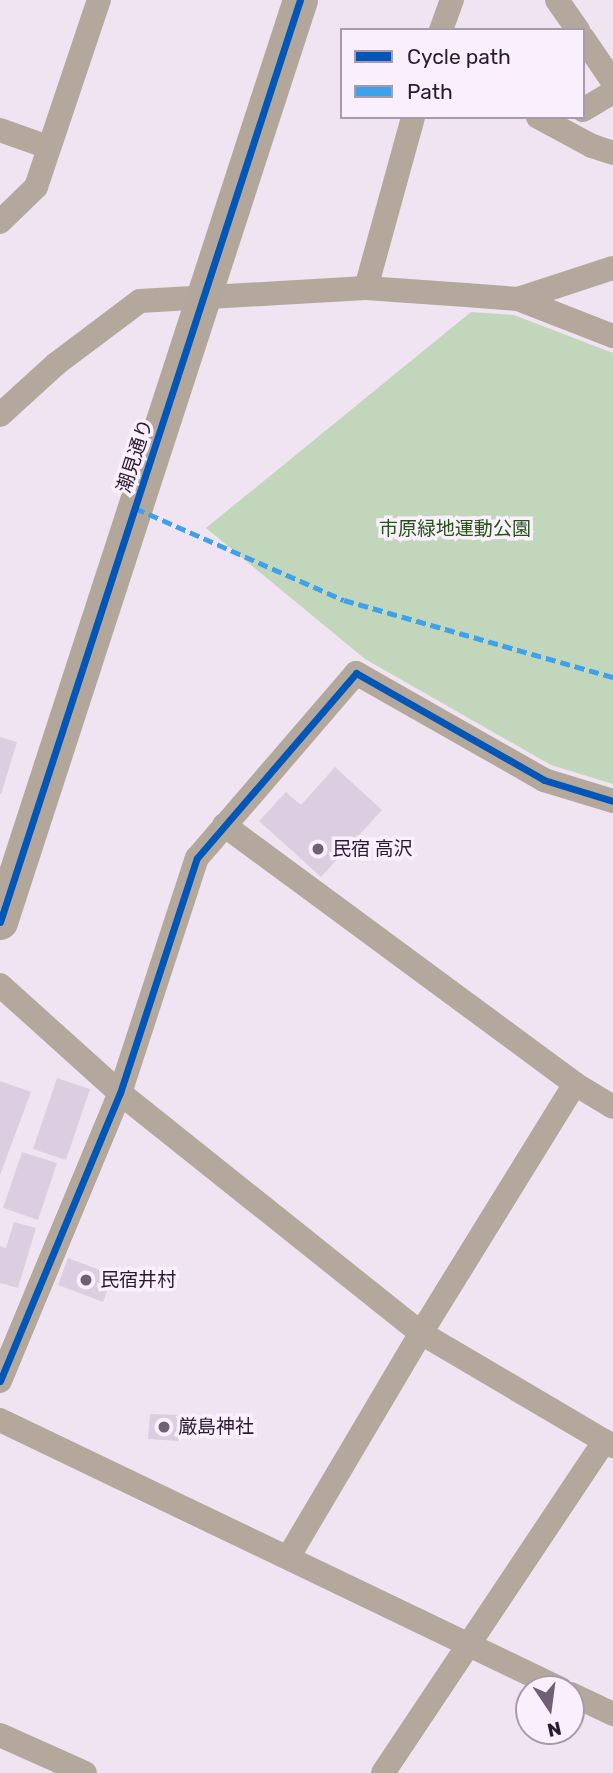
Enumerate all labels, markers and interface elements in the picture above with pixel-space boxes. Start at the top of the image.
legend [340,28,585,119]
text: Cycle path [407,44,511,69]
text: Path [407,79,453,104]
street label: 潮見通り [112,416,158,496]
park label: 市原緑地運動公園 [379,518,531,540]
place label: 民宿 高沢 [332,838,413,860]
marker: 民宿 高沢 [310,841,326,857]
place label: 民宿井村 [100,1269,176,1291]
marker: 民宿井村 [78,1272,94,1288]
place label: 厳島神社 [178,1416,254,1438]
marker: 厳島神社 [156,1419,172,1435]
north arrow [515,1675,585,1745]
text: N [545,1716,564,1742]

